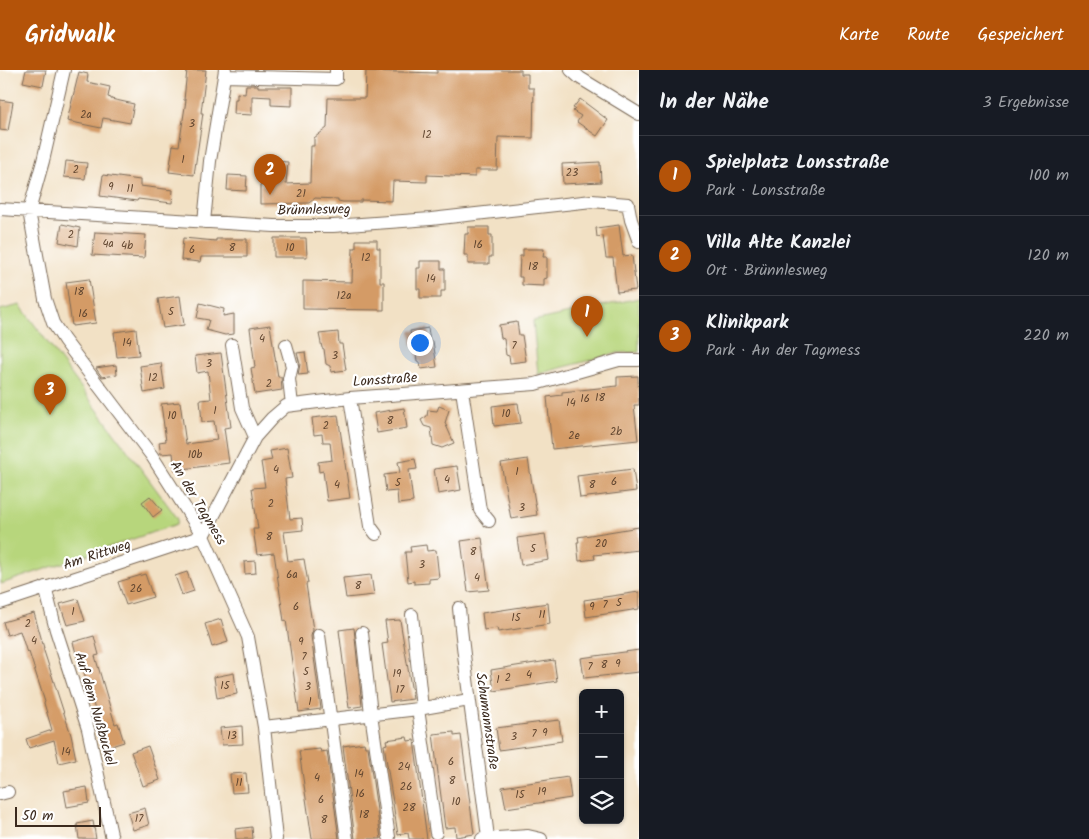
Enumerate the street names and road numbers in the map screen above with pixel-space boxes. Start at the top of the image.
street label: Brünnlesweg [277,198,351,222]
street label: Lonsstraße [352,367,419,393]
street label: An der Tagmess [164,457,232,549]
street label: Am Rittweg [60,534,134,576]
street label: Auf dem Nußbuckel [68,650,122,769]
street label: Schumannstraße [469,671,505,772]

